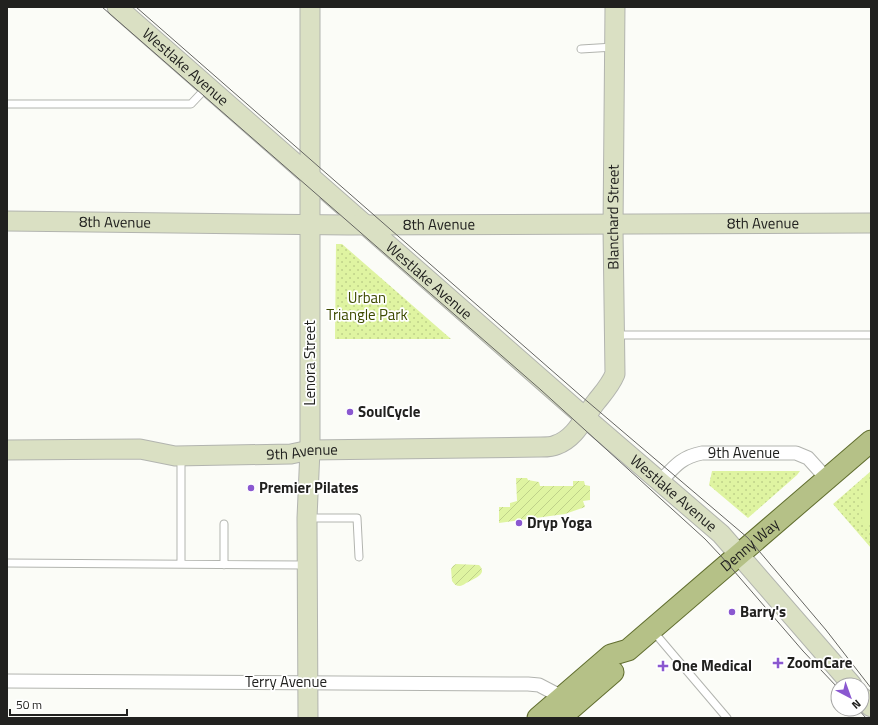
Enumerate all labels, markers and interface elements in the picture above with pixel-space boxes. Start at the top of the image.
street label: Westlake Avenue [137,22,234,111]
street label: Blanchard Street [601,164,625,270]
street label: 8th Avenue [79,210,151,234]
street label: 8th Avenue [727,211,799,235]
street label: 8th Avenue [403,213,475,236]
street label: Westlake Avenue [381,236,478,325]
park label: Urban Triangle Park [326,286,408,326]
street label: Lenora Street [298,320,321,406]
place label: SoulCycle [358,400,421,423]
marker: SoulCycle [345,407,355,417]
street label: 9th Avenue [266,438,338,465]
street label: 9th Avenue [708,441,780,464]
street label: Westlake Avenue [625,449,723,537]
place label: Premier Pilates [259,476,359,499]
marker: Premier Pilates [246,483,256,493]
place label: Dryp Yoga [527,511,592,534]
street label: Denny Way [715,513,784,577]
marker: Dryp Yoga [514,518,524,528]
place label: Barry's [740,600,786,623]
marker: Barry's [727,607,737,617]
place label: ZoomCare [787,651,853,674]
place label: One Medical [672,654,752,677]
marker: ZoomCare [772,657,784,669]
marker: One Medical [657,660,669,672]
street label: Terry Avenue [245,670,327,693]
north arrow [830,677,870,717]
scale bar [10,691,127,717]
text: 50 m [16,695,42,714]
text: N [848,696,865,713]

